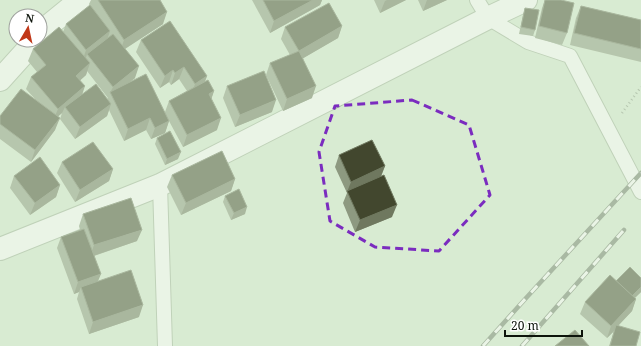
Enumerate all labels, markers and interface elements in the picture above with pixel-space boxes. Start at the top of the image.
north arrow [8,8,48,48]
text: N [24,10,35,26]
scale bar [505,312,582,338]
text: 20 m [511,317,539,334]

